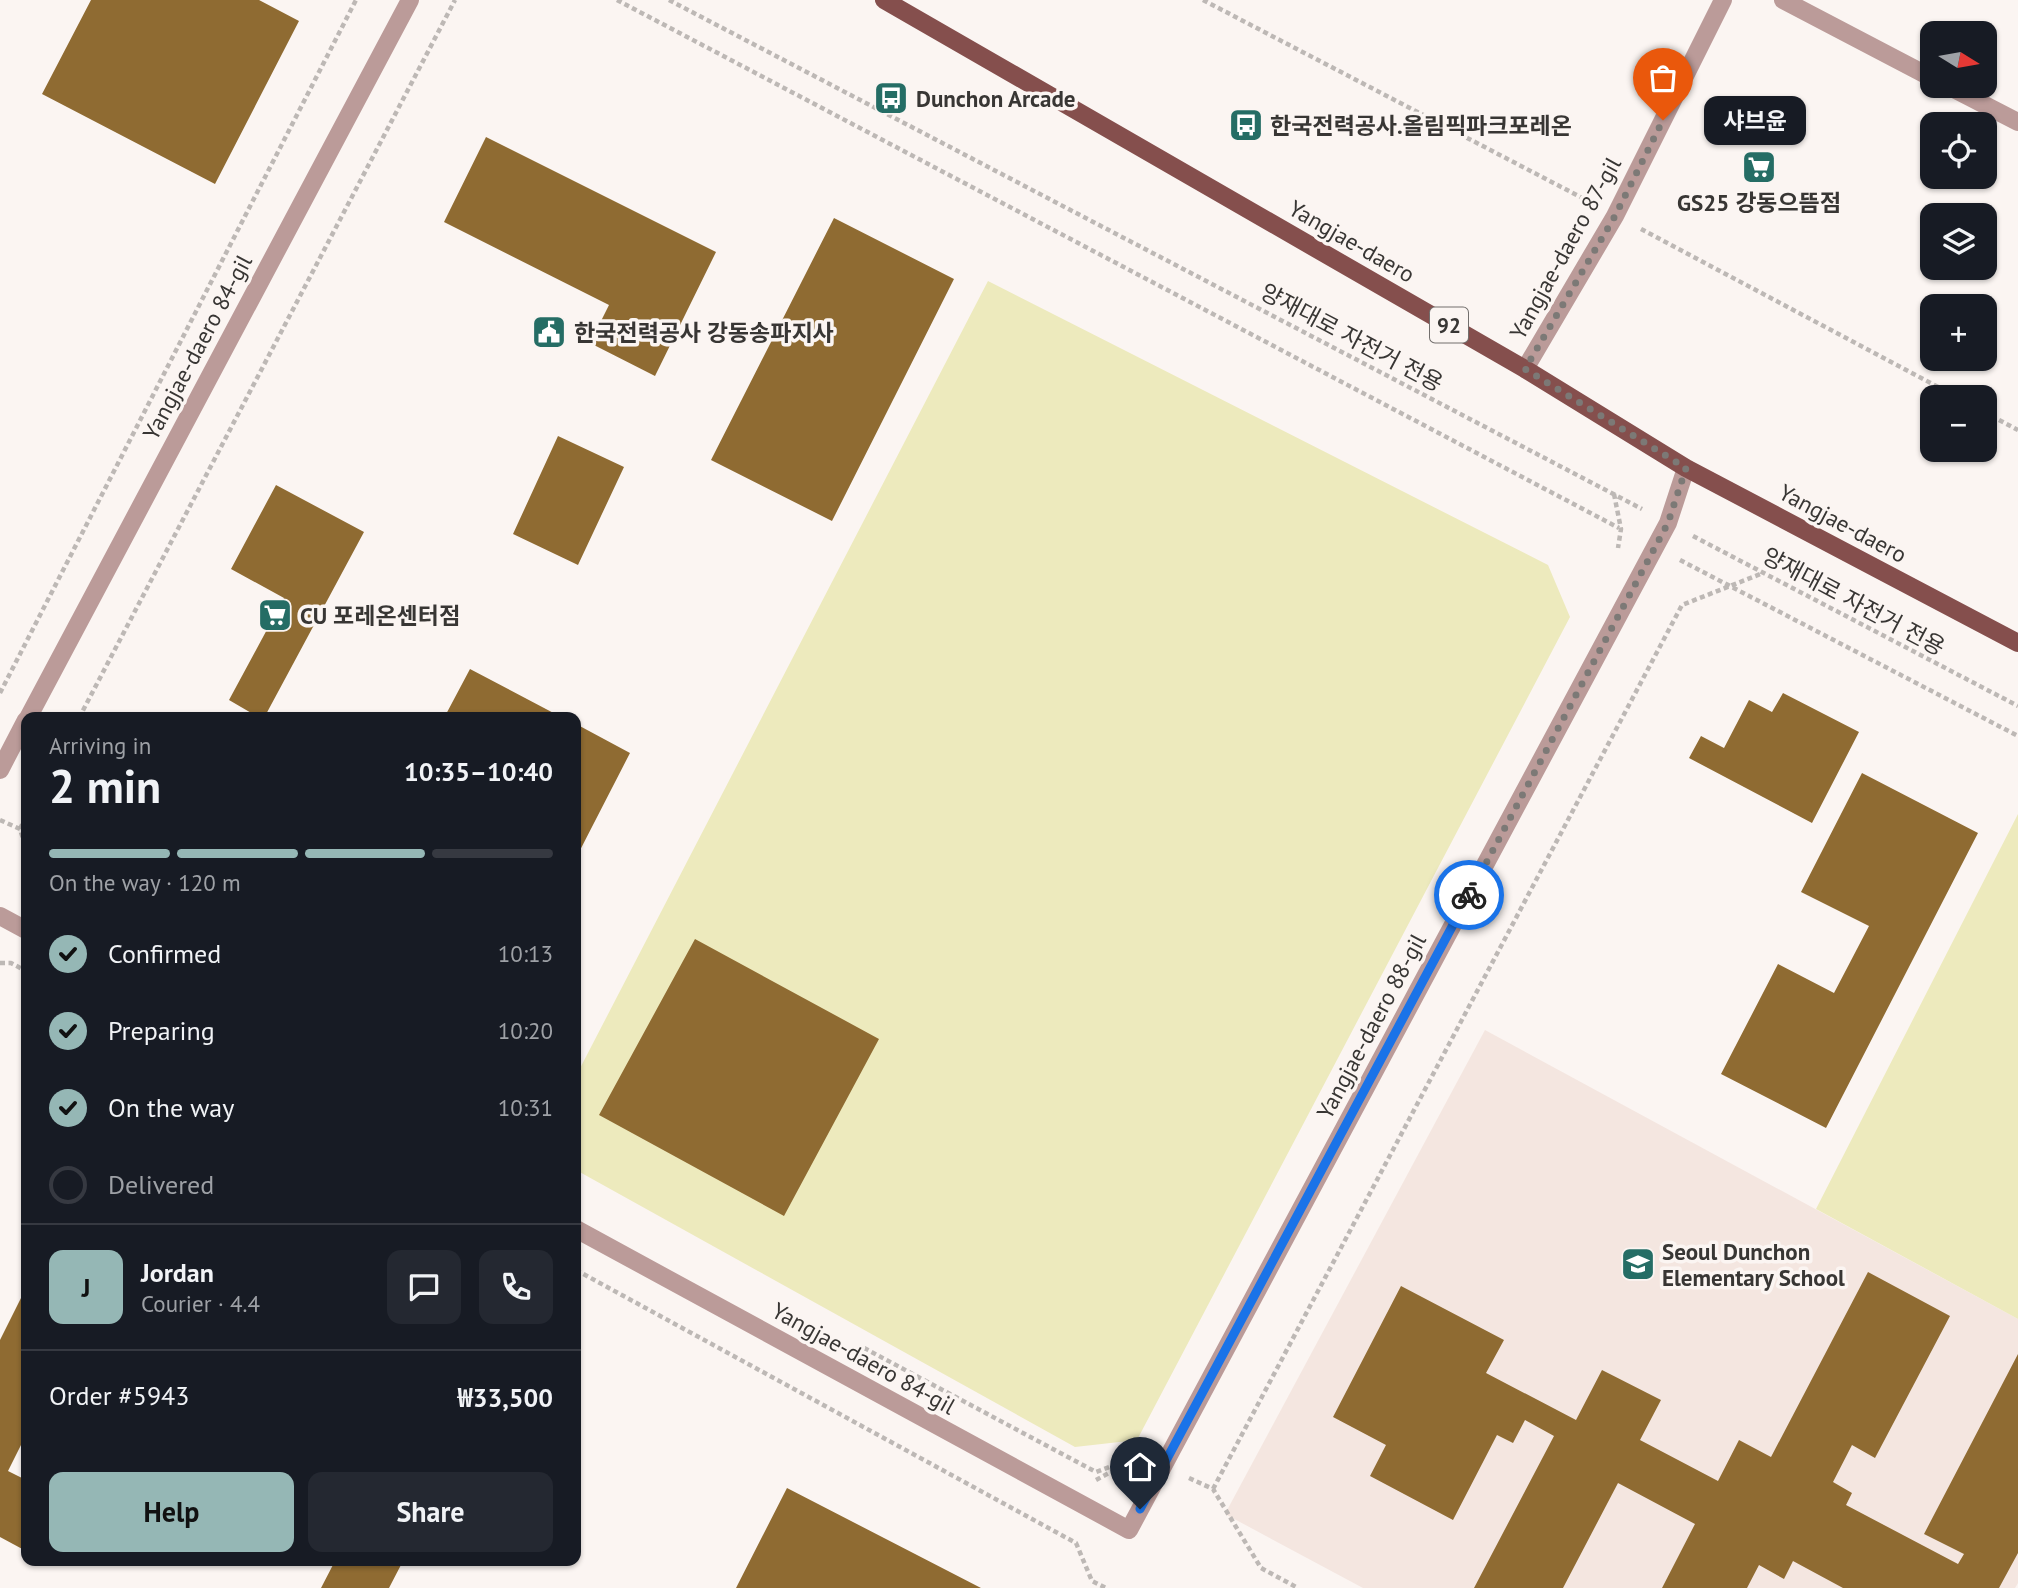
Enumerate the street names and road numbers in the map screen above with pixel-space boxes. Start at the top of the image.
street label: Yangjae-daero 87-gil [1503,152,1627,344]
street label: Yangjae-daero [1284,193,1420,289]
street label: Yangjae-daero 84-gil [136,249,258,444]
street label: 양재대로 자전거 전용 [1256,277,1448,397]
road number: 92 [1430,308,1468,342]
street label: Yangjae-daero [1774,477,1912,569]
street label: 양재대로 자전거 전용 [1758,541,1950,661]
street label: Yangjae-daero 88-gil [1310,928,1432,1123]
street label: Yangjae-daero 84-gil [767,1296,961,1421]

